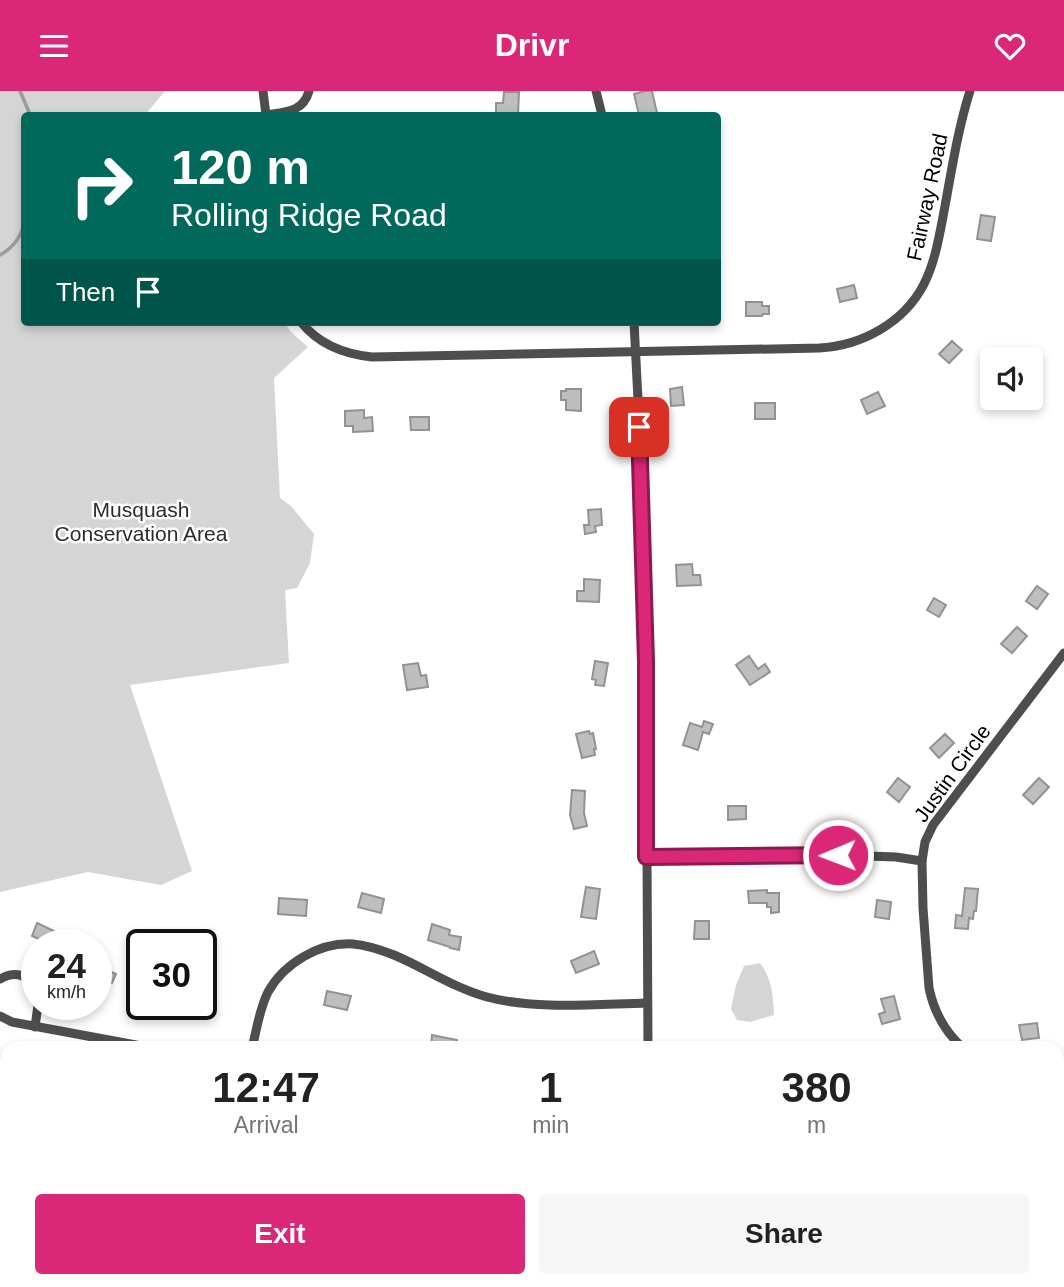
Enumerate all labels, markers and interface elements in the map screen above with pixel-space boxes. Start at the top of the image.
icon: menu [35,27,73,65]
text: Drivr [495,27,569,63]
icon: heart [991,27,1029,65]
street label: Fairway Road [902,131,952,263]
icon: right [56,140,147,231]
text: 120 m [171,140,310,194]
text: Rolling Ridge Road [171,197,447,233]
icon: arrive [129,273,167,311]
text: Then [56,277,115,307]
map controls [980,347,1043,410]
button: sound [980,347,1043,410]
pin [609,397,669,457]
icon: arrive [620,408,658,446]
park label: Musquash Conservation Area [55,498,228,545]
street label: Justin Circle [909,720,995,826]
position arrow [801,818,875,892]
speed limit sign: 30 [126,929,217,1020]
text: 24 [47,946,86,985]
text: km/h [47,982,86,1002]
text: 12:47 [212,1064,320,1111]
text: 1 [539,1064,562,1111]
text: 380 [782,1064,852,1111]
text: Arrival [233,1112,299,1138]
text: min [532,1112,569,1138]
text: m [807,1112,826,1138]
button: Exit [35,1194,525,1274]
button: Share [539,1194,1029,1274]

